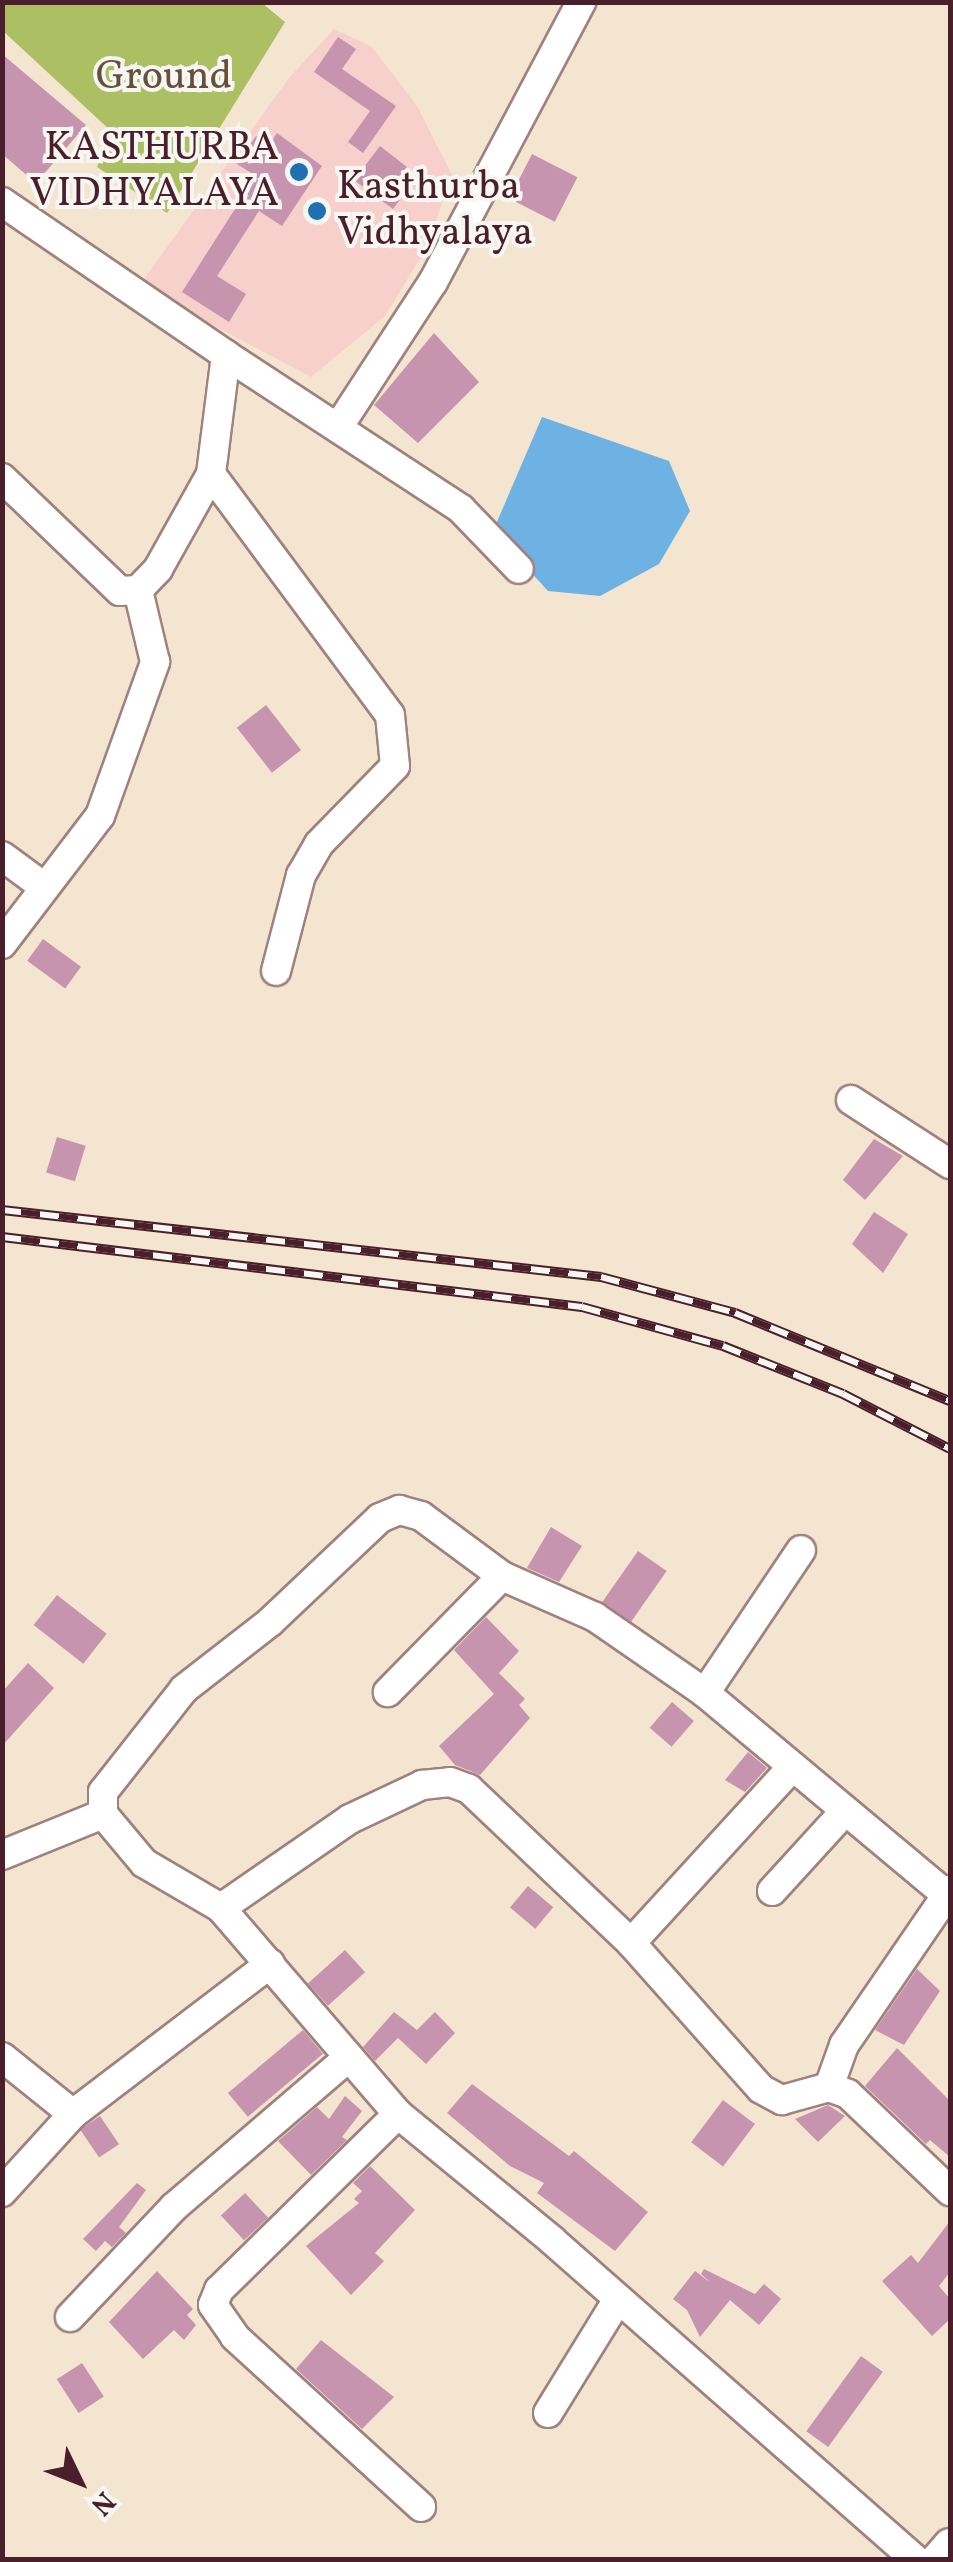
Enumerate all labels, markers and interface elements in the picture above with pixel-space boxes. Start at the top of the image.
park label: Ground [96,54,232,102]
place label: KASTHURBA VIDHYALAYA [30,125,279,219]
marker: KASTHURBA VIDHYALAYA [288,161,310,183]
place label: Kasthurba Vidhyalaya [337,164,533,258]
marker: Kasthurba Vidhyalaya [306,200,328,222]
north arrow [30,2432,130,2532]
text: N [81,2482,124,2524]

